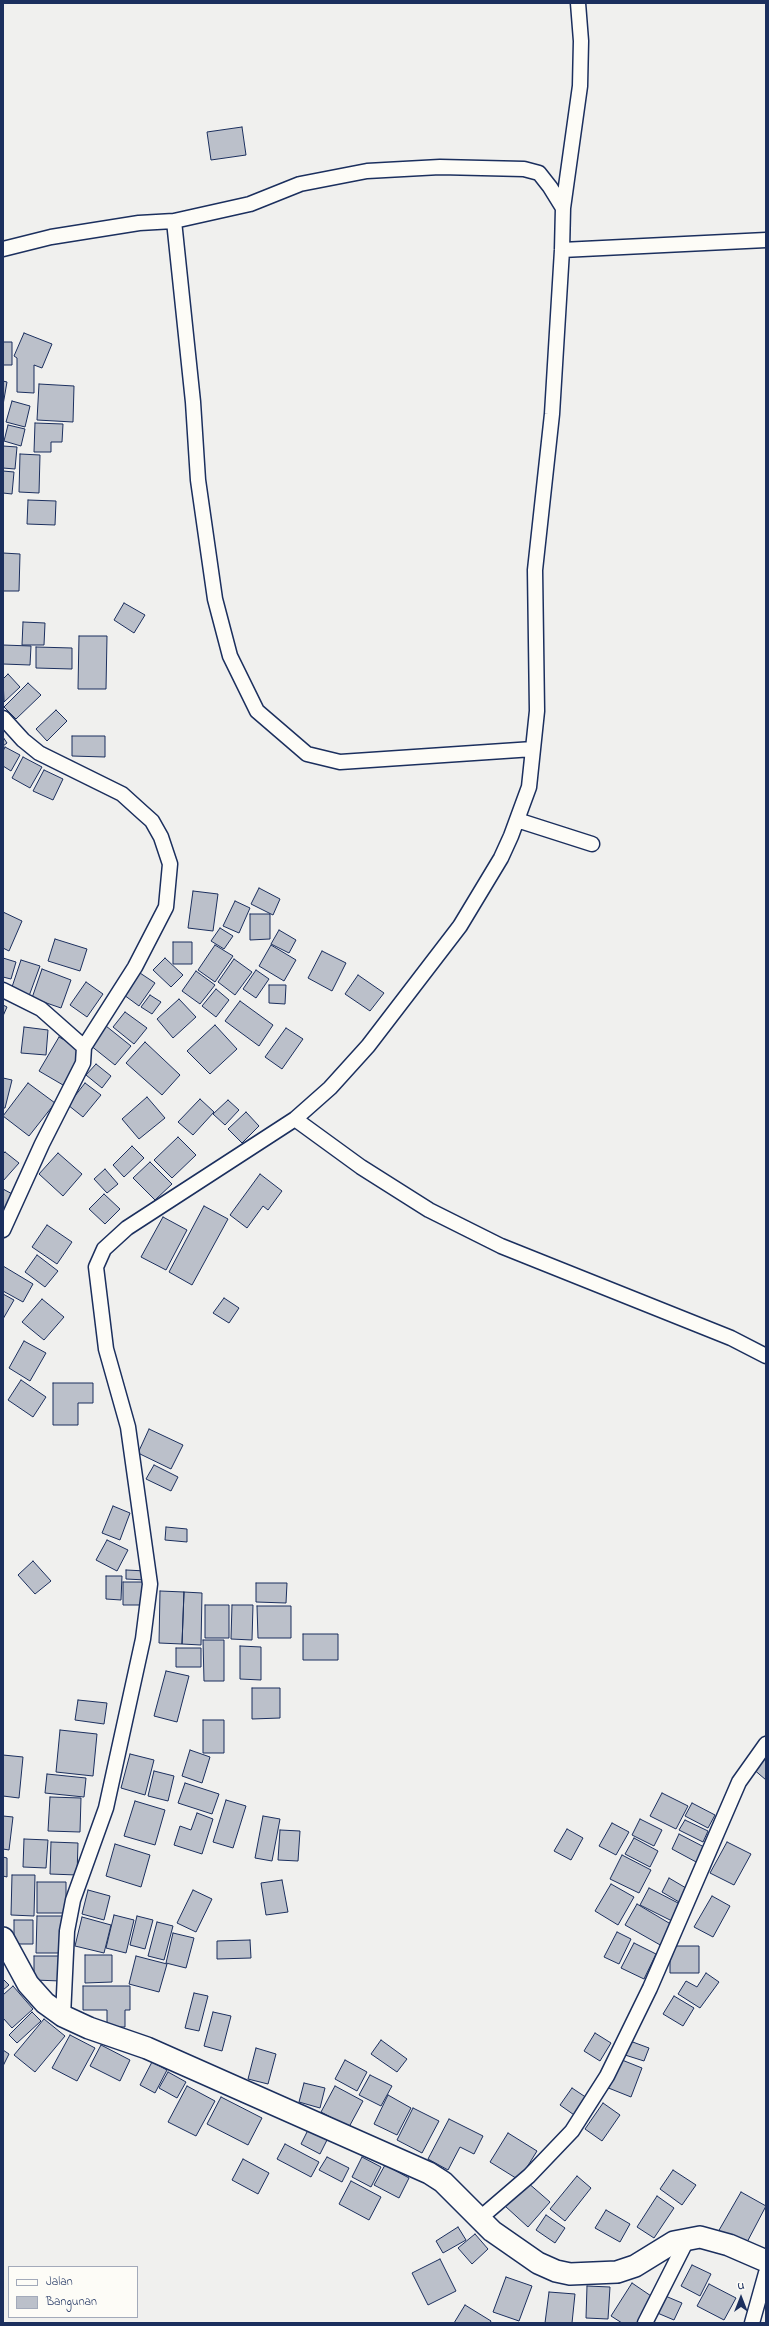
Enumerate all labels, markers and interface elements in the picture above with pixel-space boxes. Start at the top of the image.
legend [8,2266,138,2318]
text: Jalan [46,2273,73,2291]
north arrow [721,2278,761,2318]
text: U [738,2278,744,2294]
text: Bangunan [46,2293,97,2311]

